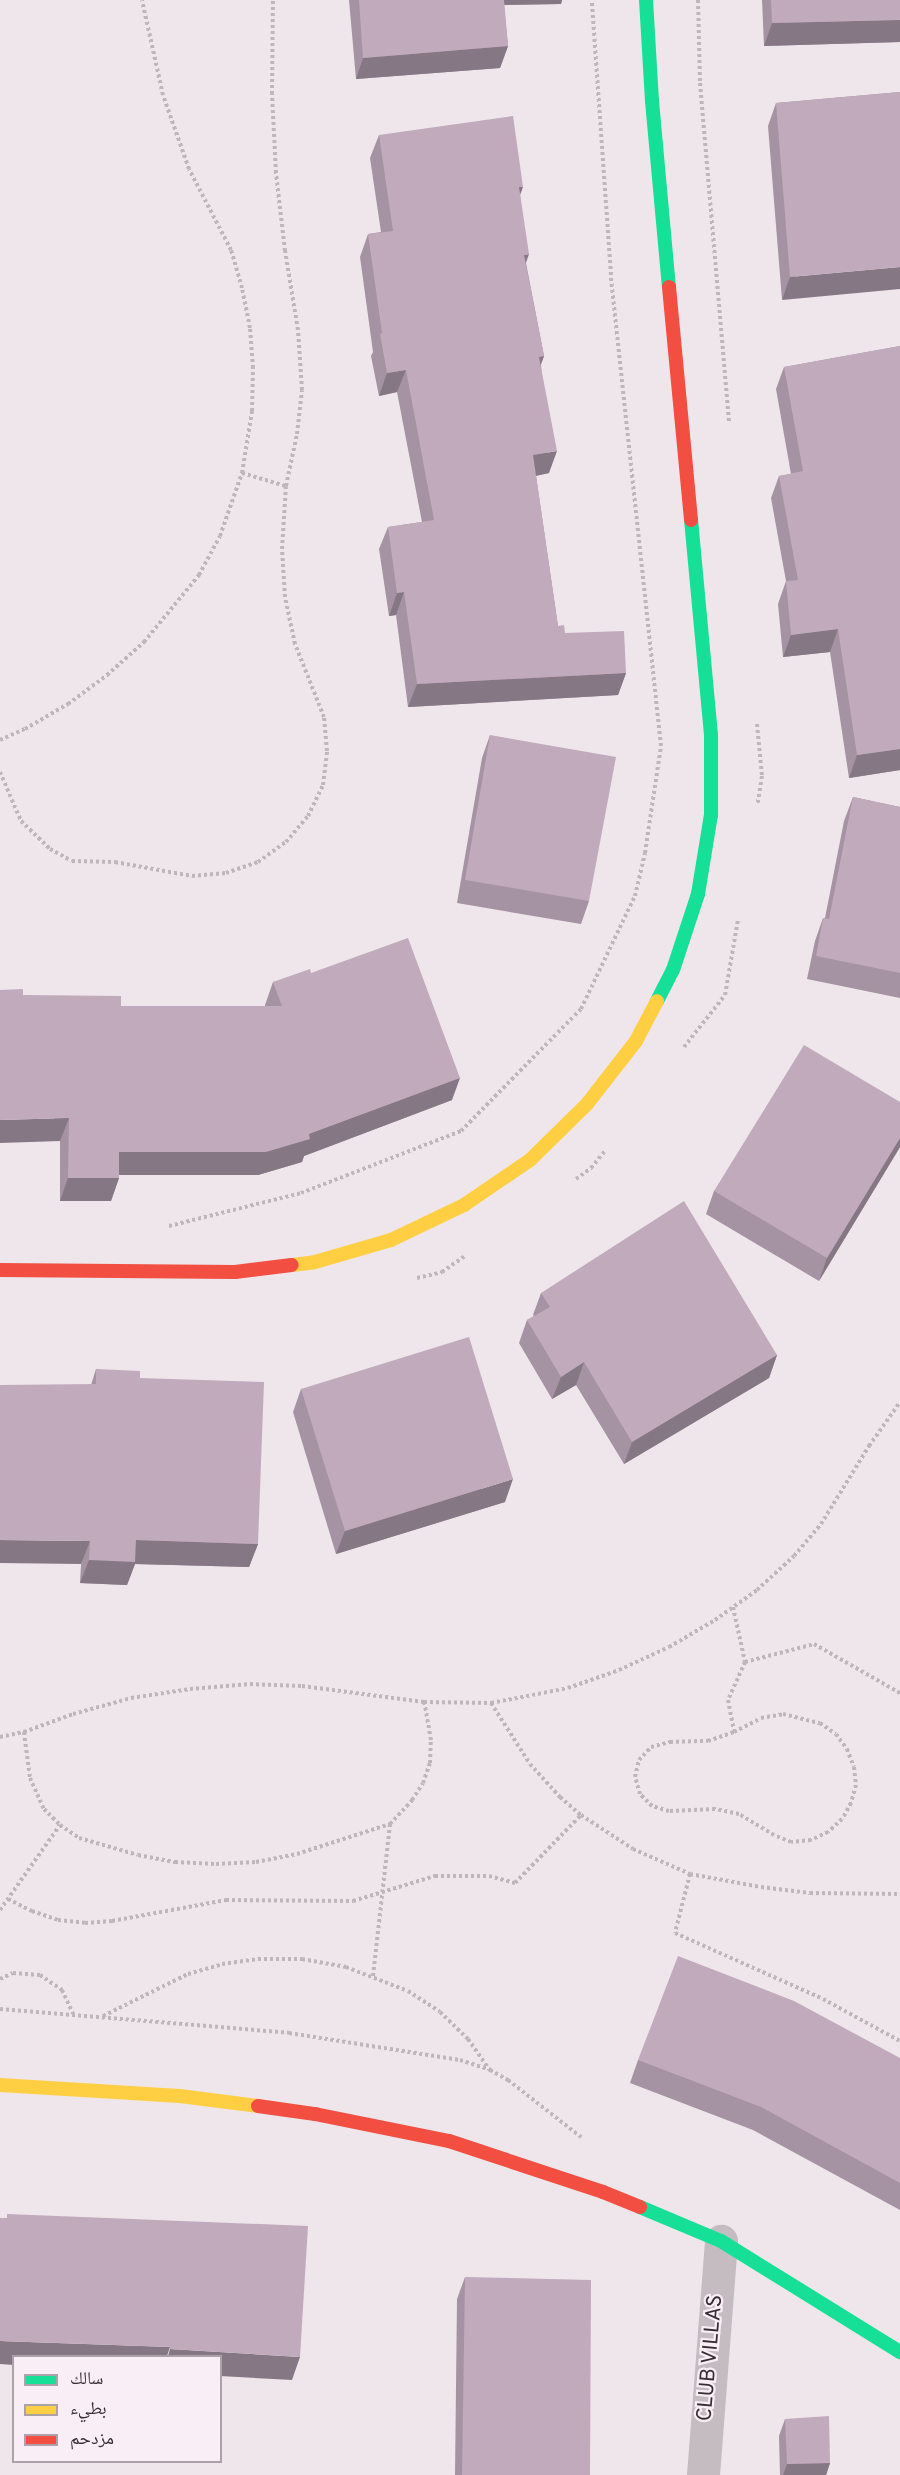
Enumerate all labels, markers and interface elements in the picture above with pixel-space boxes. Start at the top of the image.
street label: CLUB VILLAS [693,2293,729,2423]
legend [12,2355,222,2463]
text: سالك [70,2368,103,2391]
text: بطيء [70,2398,107,2421]
text: مزدحم [70,2428,114,2451]

